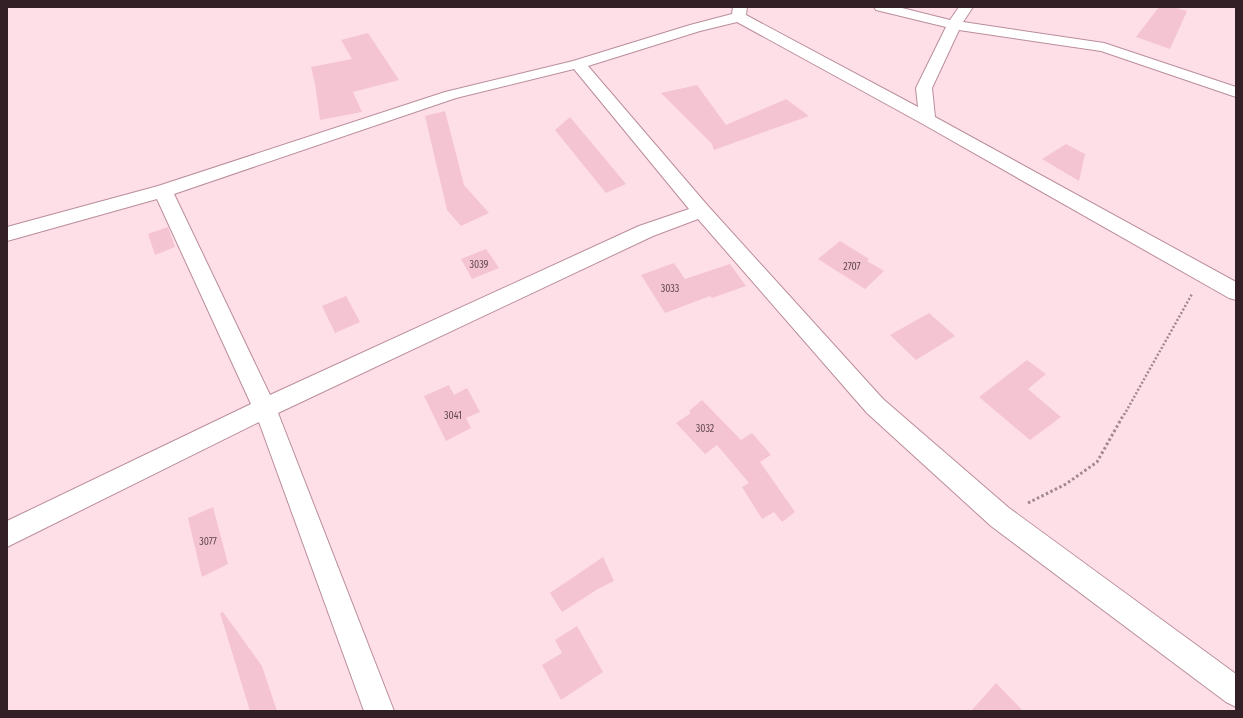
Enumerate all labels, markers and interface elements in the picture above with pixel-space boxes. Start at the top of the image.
house number: 3039 [470,259,489,271]
house number: 2707 [843,261,861,273]
house number: 3033 [661,283,680,295]
house number: 3041 [444,410,462,422]
house number: 3032 [696,423,715,435]
house number: 3077 [199,536,217,548]

